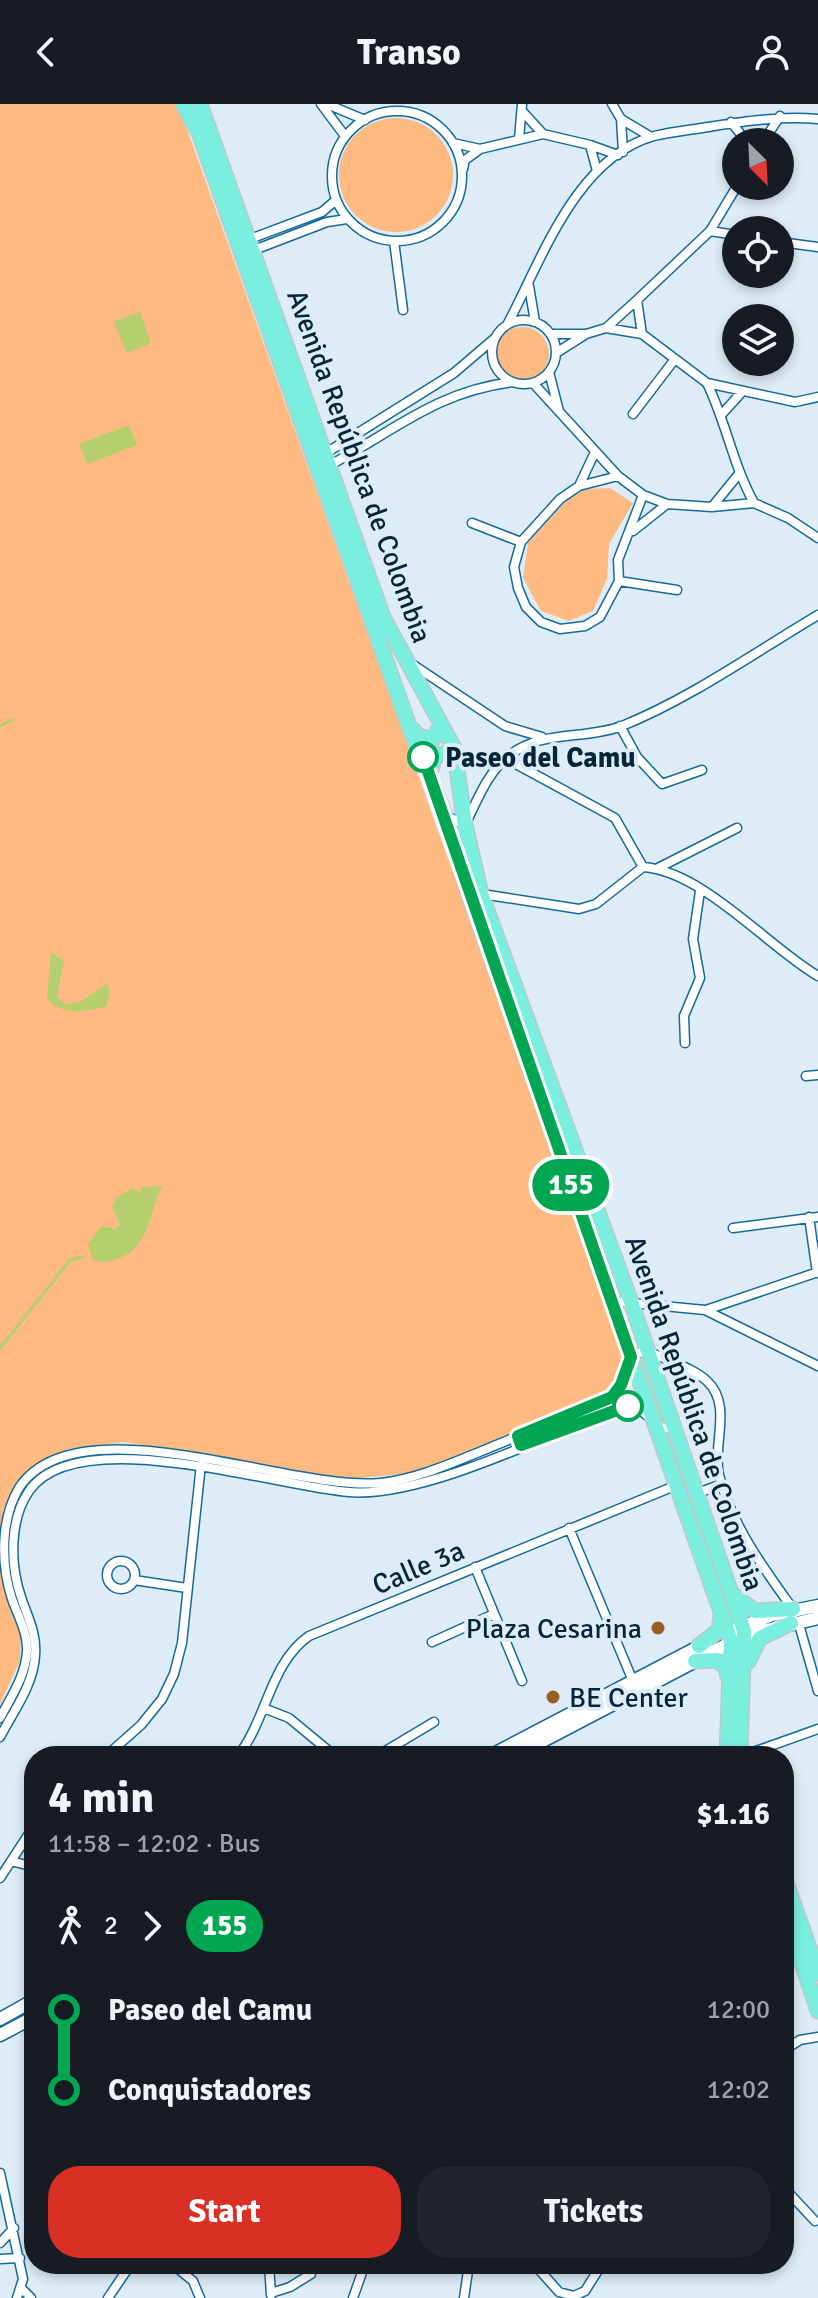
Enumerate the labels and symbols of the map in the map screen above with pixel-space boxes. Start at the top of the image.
north arrow [722,128,794,200]
street label: Avenida República de Colombia [279,285,439,648]
place label: Paseo del Camu [445,741,636,775]
marker: Paseo del Camu [408,742,438,772]
line badge: 155 [525,1159,617,1211]
street label: Avenida República de Colombia [617,1231,771,1595]
unlabelled marker [613,1391,643,1421]
street label: Calle 3a [367,1533,469,1602]
place label: Plaza Cesarina [466,1612,642,1646]
marker: Plaza Cesarina [649,1619,667,1637]
place label: BE Center [569,1681,688,1715]
marker: BE Center [544,1688,562,1706]

